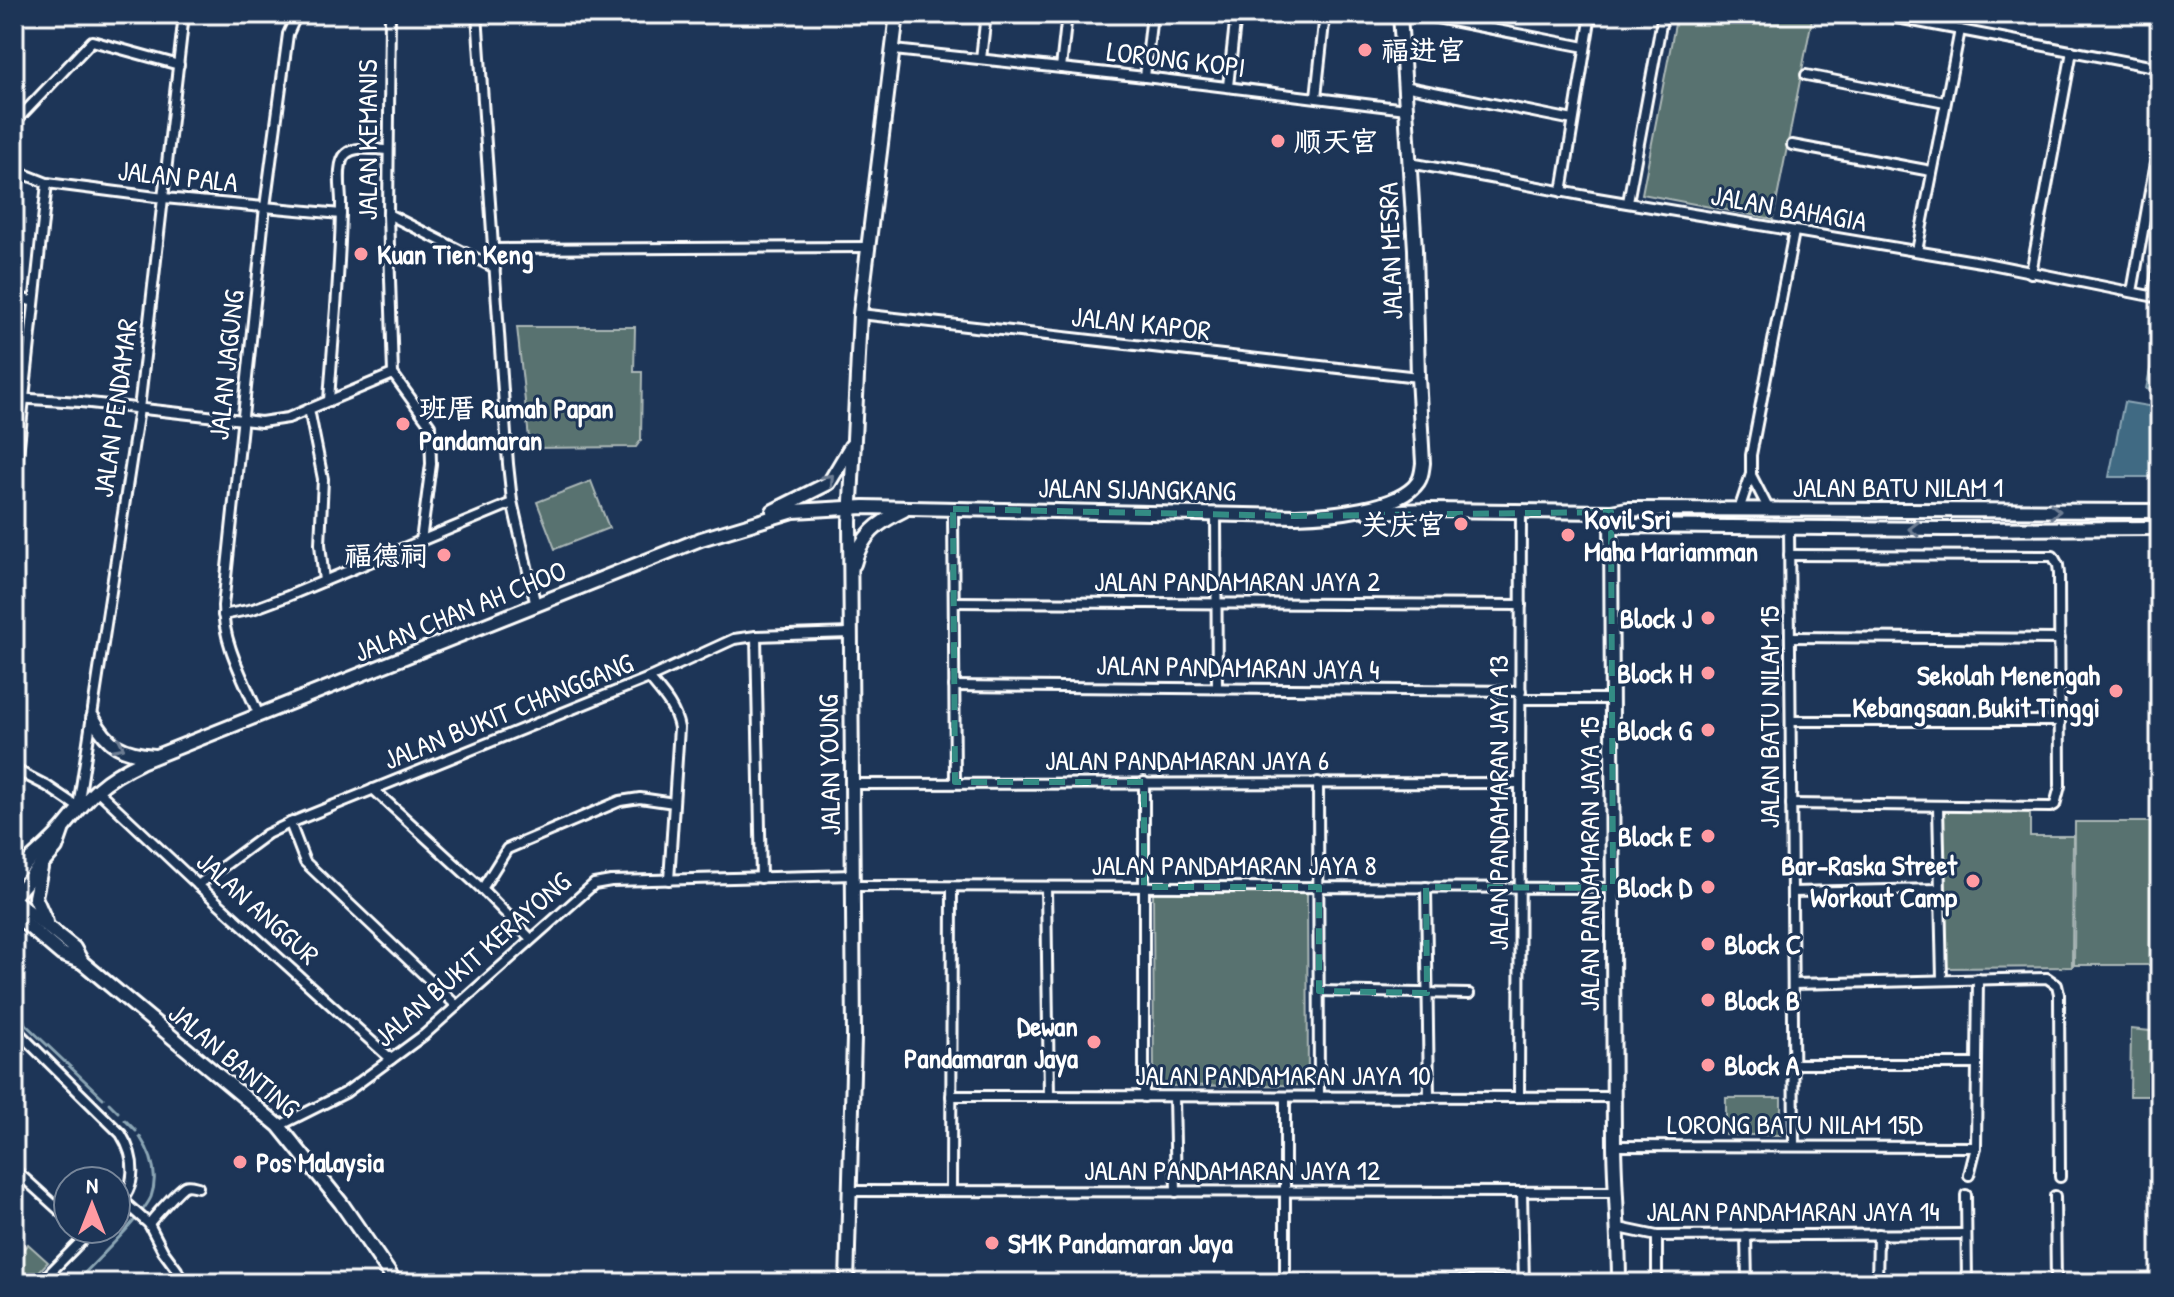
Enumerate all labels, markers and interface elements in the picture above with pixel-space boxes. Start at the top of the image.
place label: 福进宫 [1381,31,1465,69]
street label: LORONG KOPI [1105,32,1247,86]
marker: 福进宫 [1356,41,1374,59]
street label: JALAN KEMANIS [348,59,386,221]
place label: 顺天宫 [1294,122,1378,160]
marker: 顺天宫 [1269,132,1287,150]
street label: JALAN PALA [116,151,240,201]
street label: JALAN BAHAGIA [1708,176,1870,240]
street label: JALAN MESRA [1369,181,1411,320]
place label: Kuan Tien Keng [377,235,533,274]
marker: Kuan Tien Keng [352,245,370,263]
street label: JALAN JAGUNG [199,288,253,442]
street label: JALAN KAPOR [1070,297,1212,349]
street label: JALAN PENDAMAR [84,316,146,500]
place label: 班厝 Rumah Papan Pandamaran [419,389,614,459]
marker: 班厝 Rumah Papan Pandamaran [394,415,412,433]
street label: JALAN SIJANGKANG [1038,468,1237,510]
street label: JALAN BATU NILAM 1 [1792,468,2004,506]
one-way arrow [820,474,834,488]
place label: Kovil Sri Maha Mariamman [1584,500,1758,570]
one-way arrow [2049,502,2062,520]
place label: 关庆宫 [1361,505,1445,543]
marker: 关庆宫 [1452,515,1470,533]
one-way arrow [1907,520,1920,538]
marker: Kovil Sri Maha Mariamman [1559,526,1577,544]
place label: 福德祠 [344,536,428,574]
marker: 福德祠 [435,546,453,564]
street label: JALAN CHAN AH CHOO [348,551,572,671]
street label: JALAN PANDAMARAN JAYA 2 [1094,562,1380,600]
place label: Block J [1620,599,1693,637]
street label: JALAN BATU NILAM 15 [1750,605,1788,828]
marker: Block J [1699,609,1717,627]
street label: JALAN BUKIT CHANGGANG [378,643,639,778]
street label: JALAN PANDAMARAN JAYA 4 [1096,646,1380,688]
place label: Block H [1617,654,1692,692]
street label: JALAN PANDAMARAN JAYA 13 [1479,655,1517,951]
place label: Sekolah Menengah Kebangsaan Bukit Tinggi [1852,656,2100,727]
marker: Block H [1699,664,1717,682]
marker: Sekolah Menengah Kebangsaan Bukit Tinggi [2107,682,2125,700]
street label: JALAN YOUNG [809,694,849,836]
place label: Block G [1617,711,1693,749]
street label: JALAN PANDAMARAN JAYA 15 [1570,716,1608,1011]
marker: Block G [1699,721,1717,739]
one-way arrow [111,736,126,752]
street label: JALAN PANDAMARAN JAYA 6 [1045,741,1329,779]
place label: Block E [1618,817,1693,855]
marker: Block E [1699,827,1717,845]
street label: JALAN ANGGUR [188,843,328,973]
street label: JALAN PANDAMARAN JAYA 8 [1091,846,1377,884]
place label: Bar-Raska Street Workout Camp [1781,846,1958,917]
street label: JALAN BUKIT KERAYONG [365,862,579,1055]
place label: Block D [1617,868,1693,906]
marker: Bar-Raska Street Workout Camp [1964,872,1982,890]
marker: Block D [1699,878,1717,896]
place label: Block C [1724,925,1801,963]
marker: Block C [1699,935,1717,953]
place label: Block B [1724,981,1800,1019]
marker: Block B [1699,991,1717,1009]
street label: JALAN BANTING [160,994,308,1126]
place label: Dewan Pandamaran Jaya [904,1007,1078,1078]
marker: Dewan Pandamaran Jaya [1085,1033,1103,1051]
place label: Block A [1724,1046,1800,1084]
street label: JALAN PANDAMARAN JAYA 10 [1135,1056,1431,1094]
marker: Block A [1699,1056,1717,1074]
street label: LORONG BATU NILAM 15D [1667,1105,1924,1143]
place label: Pos Malaysia [256,1143,384,1182]
street label: JALAN PANDAMARAN JAYA 12 [1084,1151,1380,1189]
marker: Pos Malaysia [231,1153,249,1171]
north arrow [52,1165,132,1245]
text: N [86,1170,98,1200]
street label: JALAN PANDAMARAN JAYA 14 [1646,1192,1940,1230]
place label: SMK Pandamaran Jaya [1008,1224,1233,1263]
marker: SMK Pandamaran Jaya [983,1234,1001,1252]

